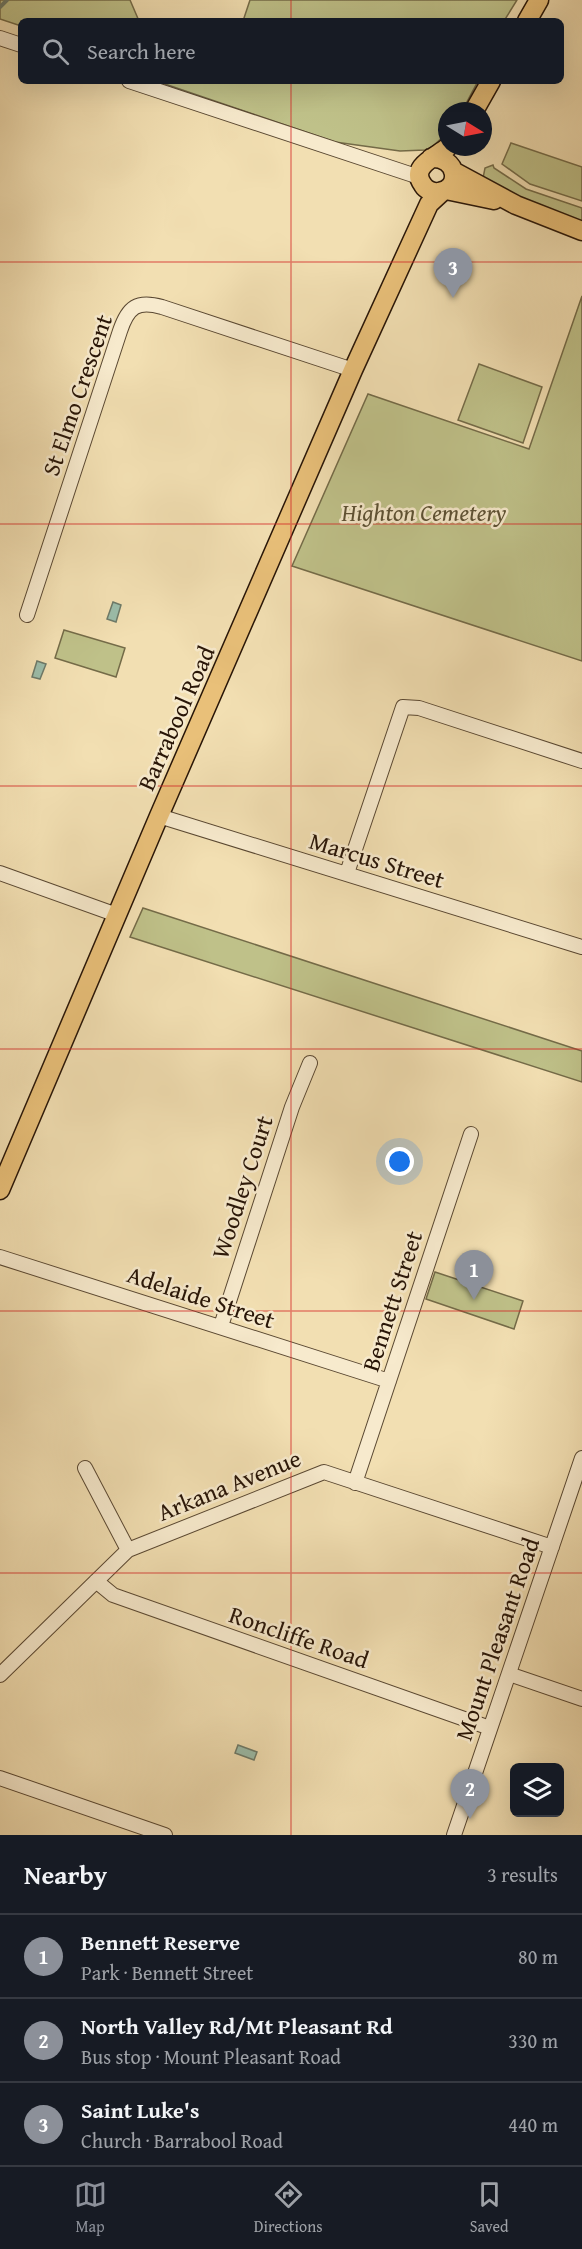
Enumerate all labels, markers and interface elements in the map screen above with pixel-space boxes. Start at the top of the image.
search box [18,18,564,84]
icon: search [39,35,72,68]
text: Search here [87,35,196,67]
north arrow [438,102,492,156]
pin: 3 [434,248,472,298]
street label: St Elmo Crescent [33,309,121,480]
park label: Highton Cemetery [341,495,506,530]
street label: Barrabool Road [128,640,224,796]
street label: Marcus Street [305,823,449,897]
street label: Woodley Court [202,1110,282,1263]
your location [385,1147,414,1176]
street label: Bennett Street [353,1226,431,1376]
pin: 1 [454,1250,494,1300]
street label: Adelaide Street [123,1257,280,1338]
street label: Arkana Avenue [152,1440,306,1530]
street label: Mount Pleasant Road [446,1533,548,1745]
street label: Roncliffe Road [225,1597,374,1677]
map controls [510,1763,564,1817]
button: layers [510,1763,564,1817]
pin: 2 [450,1770,490,1819]
text: Nearby [24,1855,107,1894]
text: 3 results [487,1860,558,1889]
text: Bennett Reserve [81,1926,240,1958]
text: 1 [38,1942,49,1971]
text: 80 m [518,1942,558,1971]
text: Park · Bennett Street [81,1958,253,1987]
text: North Valley Rd/Mt Pleasant Rd [81,2010,393,2042]
text: 2 [38,2026,49,2055]
text: 330 m [508,2026,558,2055]
text: Bus stop · Mount Pleasant Road [81,2042,341,2071]
text: Saint Luke's [81,2094,199,2126]
text: 3 [38,2110,49,2139]
text: 440 m [508,2110,558,2139]
text: Church · Barrabool Road [81,2126,283,2155]
tab: Map [74,2178,107,2238]
tab: Directions [254,2178,323,2238]
tab: Saved [470,2178,508,2238]

